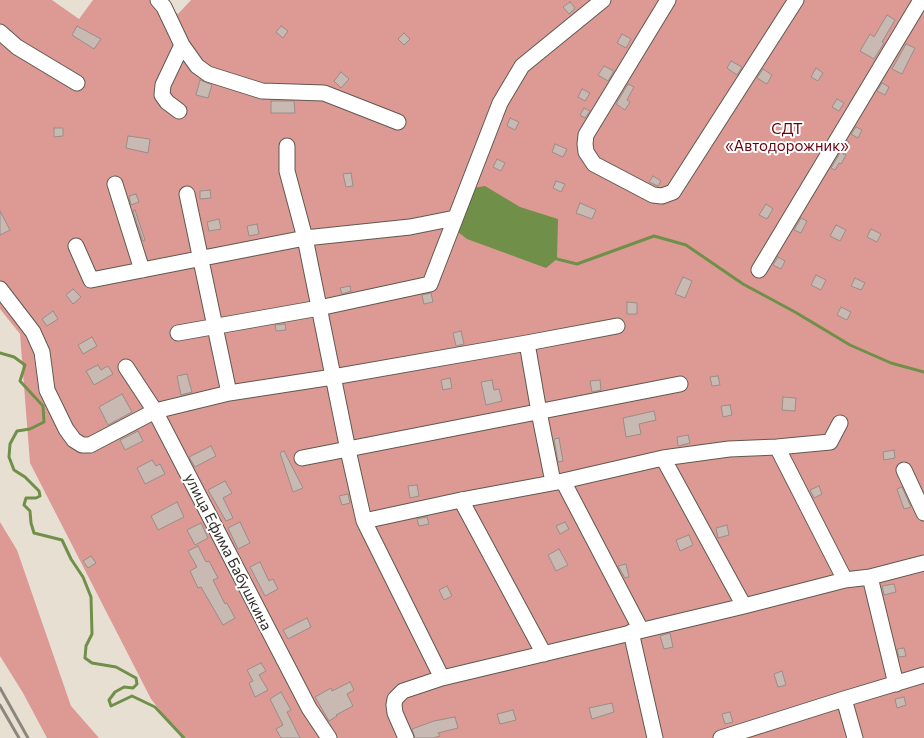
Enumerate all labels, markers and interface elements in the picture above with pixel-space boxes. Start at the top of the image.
park label: СДТ «Автодорожник» [725,120,849,155]
street label: улица Ефима Бабушкина [181,471,275,633]

